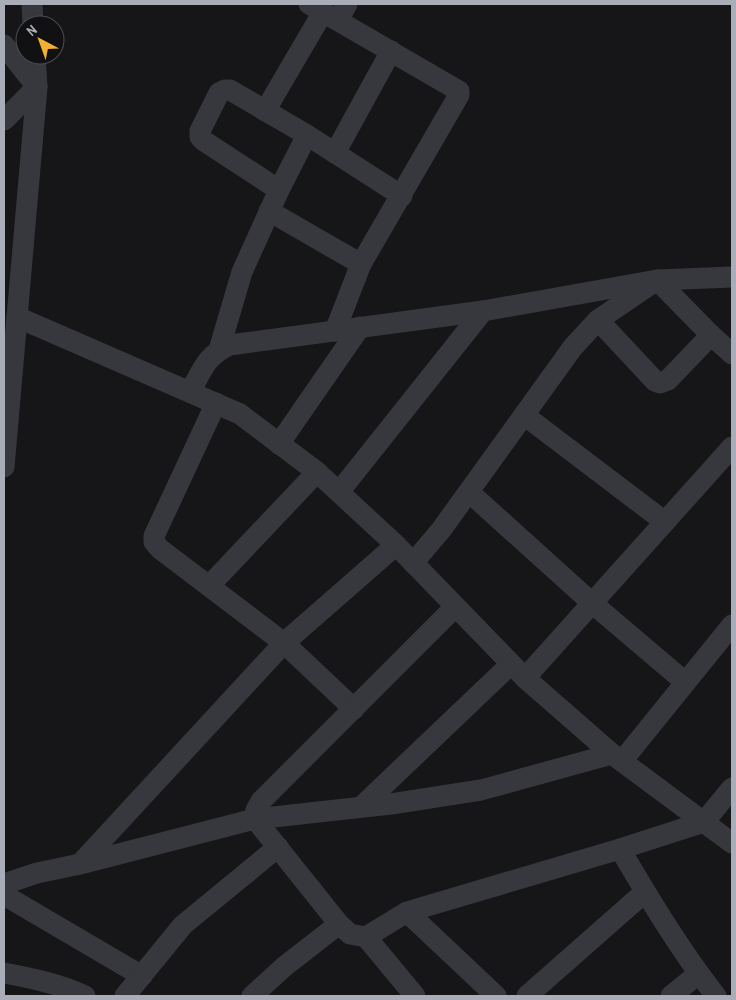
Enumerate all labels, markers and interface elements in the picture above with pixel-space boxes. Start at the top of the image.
north arrow [15,15,65,65]
text: N [22,21,41,40]

